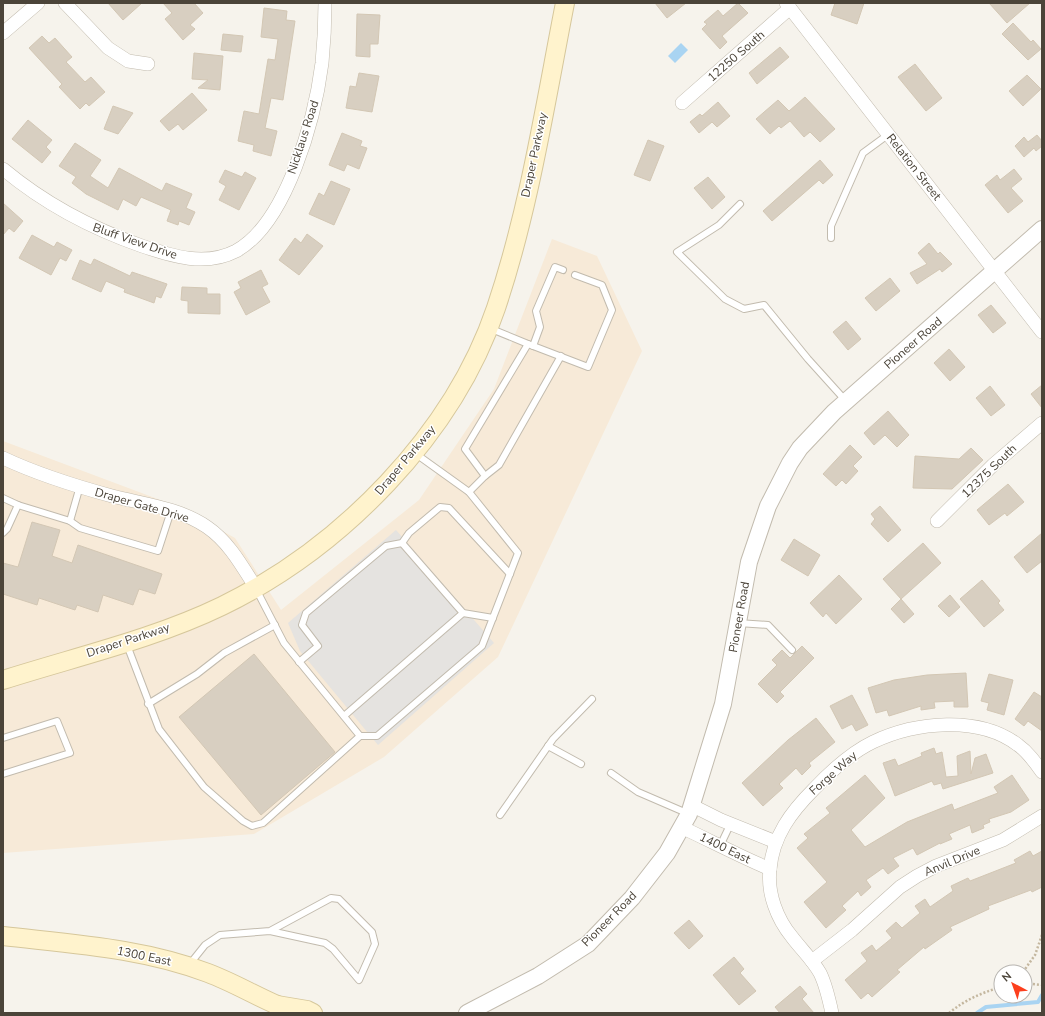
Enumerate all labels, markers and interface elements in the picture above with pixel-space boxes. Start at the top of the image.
street label: 12250 South [704,27,768,85]
street label: Nicklaus Road [284,98,322,176]
street label: Draper Parkway [517,110,551,199]
street label: Relation Street [883,130,946,204]
street label: Bluff View Drive [91,219,179,263]
street label: Pioneer Road [881,313,945,373]
street label: Draper Parkway [371,421,439,498]
street label: 12375 South [958,441,1020,501]
street label: Draper Gate Drive [93,484,191,526]
street label: Pioneer Road [725,580,753,654]
street label: Draper Parkway [84,619,172,661]
street label: Forge Way [806,747,861,799]
street label: 1400 East [697,829,754,868]
street label: Anvil Drive [921,842,983,880]
street label: Pioneer Road [578,888,640,950]
street label: 1300 East [115,942,173,970]
north arrow [993,964,1033,1004]
text: N [999,968,1015,985]

